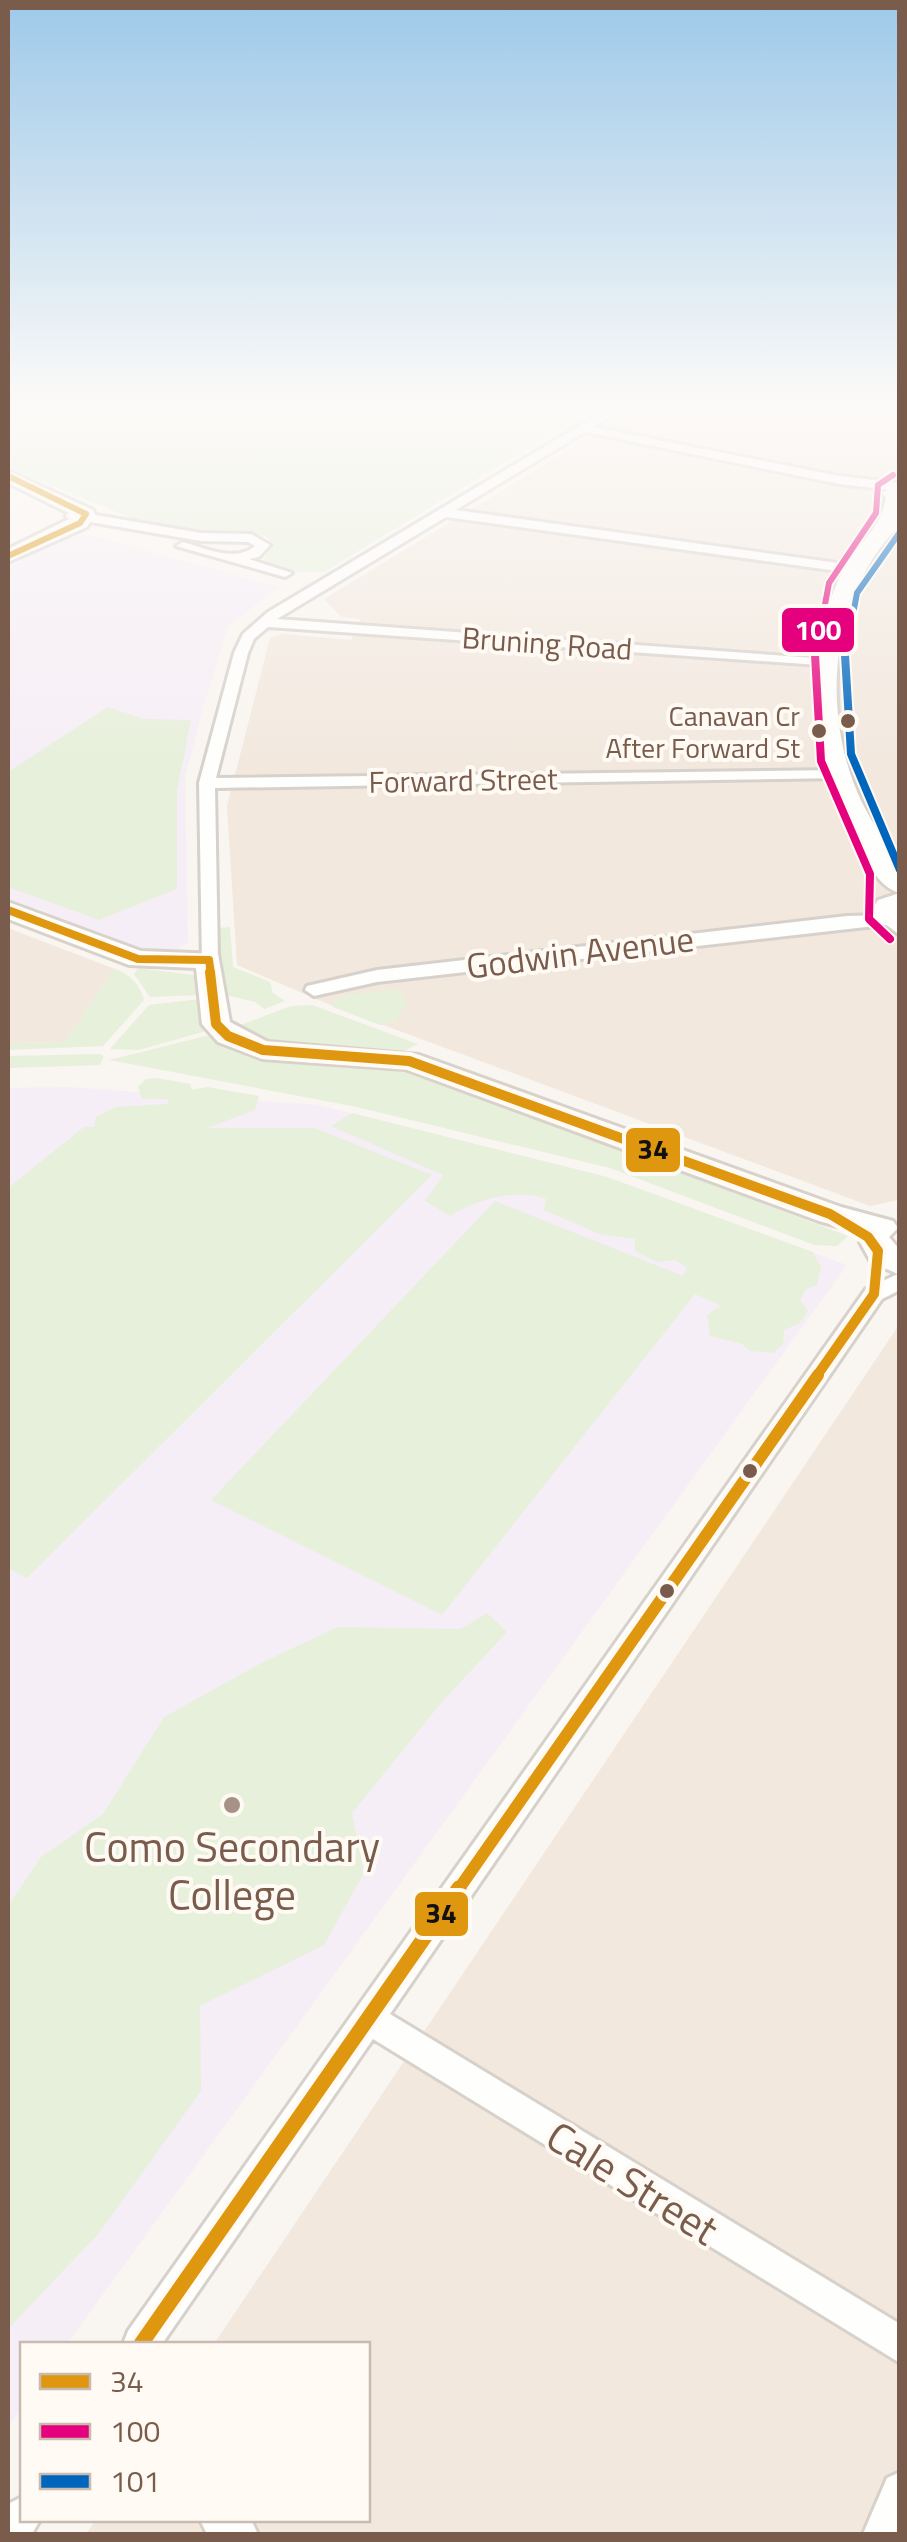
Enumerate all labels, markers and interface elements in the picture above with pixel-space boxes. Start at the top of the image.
line badge: 100 [780,606,856,654]
text: 100 [794,608,842,651]
street label: Bruning Road [460,614,634,672]
place label: Canavan Cr After Forward St [605,694,800,769]
unlabelled marker [838,711,858,731]
marker: Canavan Cr After Forward St [809,721,829,741]
street label: Forward Street [368,755,558,805]
street label: Godwin Avenue [463,911,697,993]
line badge: 34 [624,1126,682,1174]
text: 34 [637,1127,669,1170]
unlabelled marker [740,1461,760,1481]
unlabelled marker [657,1581,677,1601]
marker: Como Secondary College [221,1794,243,1816]
place label: Como Secondary College [84,1814,380,1926]
line badge: 34 [413,1890,470,1938]
text: 34 [425,1891,457,1934]
street label: Cale Street [534,2104,732,2260]
legend [20,2342,370,2522]
text: 34 [110,2358,144,2404]
text: 100 [110,2408,160,2454]
text: 101 [110,2458,160,2504]

